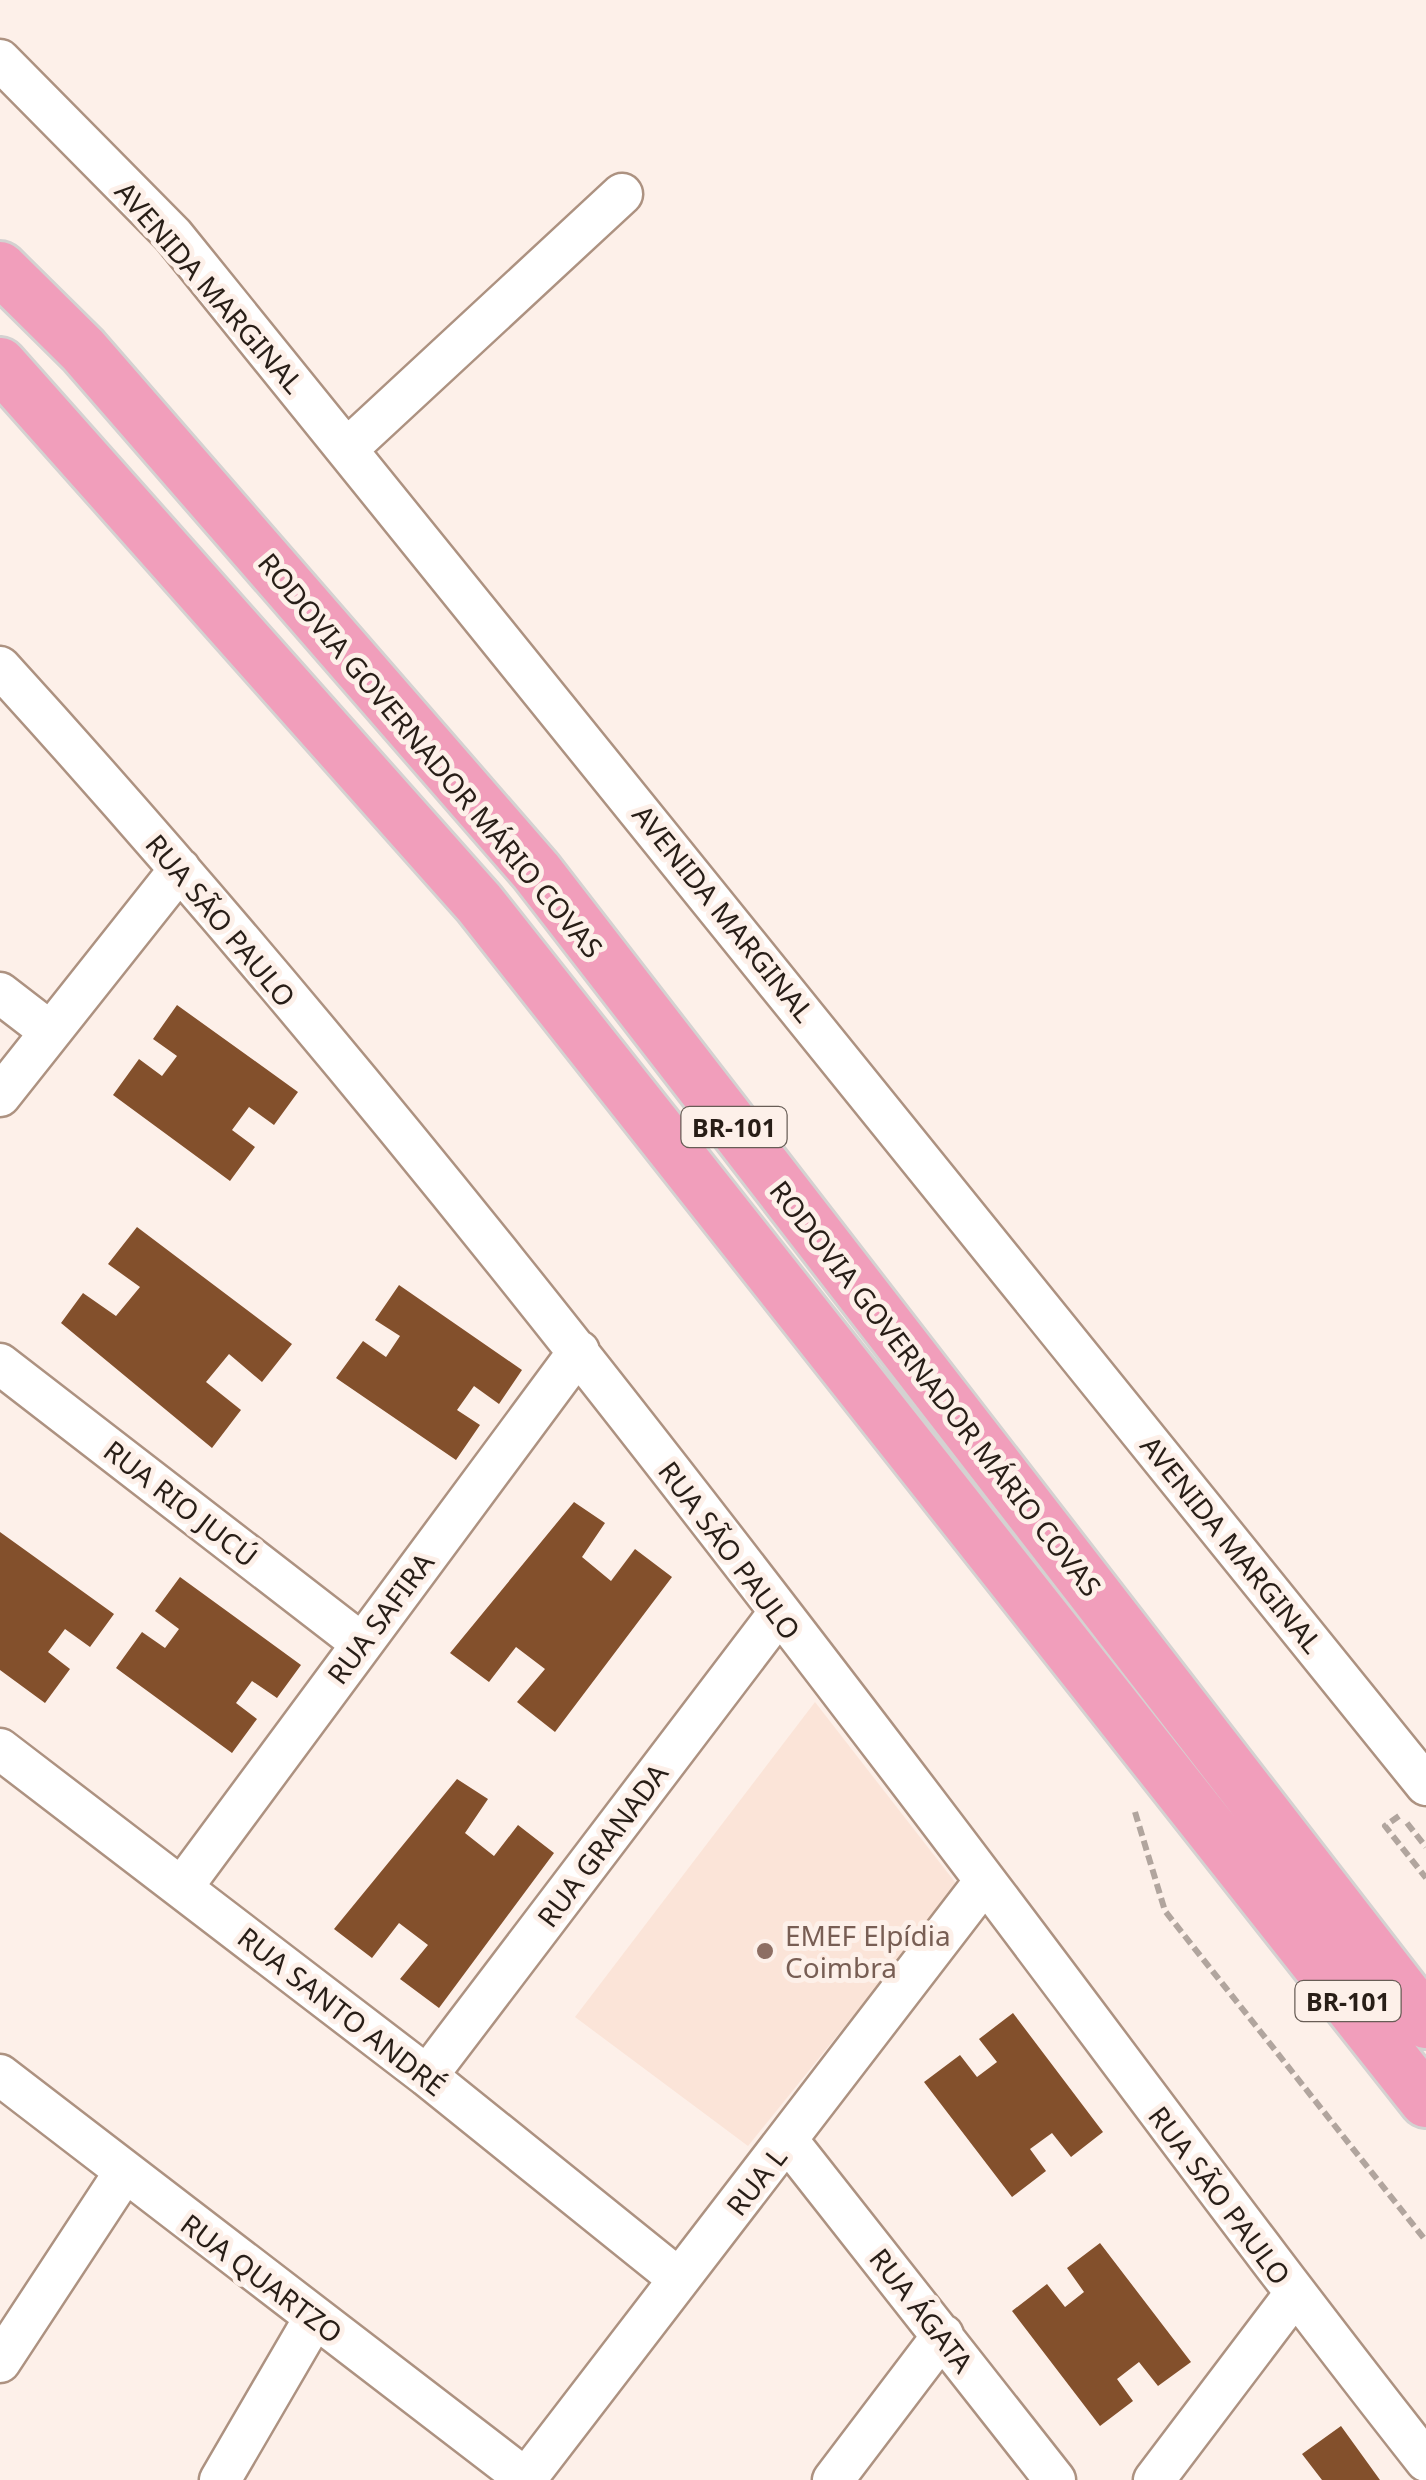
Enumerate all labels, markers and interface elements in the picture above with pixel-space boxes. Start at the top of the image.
street label: AVENIDA MARGINAL [107,173,313,401]
street label: RODOVIA GOVERNADOR MÁRIO COVAS [250,544,612,966]
street label: AVENIDA MARGINAL [624,796,824,1030]
street label: RUA SÃO PAULO [138,826,304,1014]
road number: BR-101 [682,1107,786,1147]
street label: RODOVIA GOVERNADOR MÁRIO COVAS [762,1172,1110,1604]
street label: AVENIDA MARGINAL [1132,1427,1332,1661]
street label: RUA RIO JUCÚ [96,1431,266,1575]
street label: RUA SÃO PAULO [650,1453,810,1647]
street label: RUA SAFIRA [318,1544,442,1691]
street label: RUA GRANADA [528,1755,676,1934]
place label: EMEF Elpídia Coimbra [785,1916,951,1986]
street label: RUA SANTO ANDRÉ [230,1918,454,2104]
marker: EMEF Elpídia Coimbra [754,1940,776,1962]
road number: BR-101 [1296,1981,1400,2021]
street label: RUA SÃO PAULO [1140,2098,1300,2292]
street label: RUA L [717,2139,795,2223]
street label: RUA QUARTZO [173,2205,351,2351]
street label: RUA ÁGATA [861,2240,983,2380]

